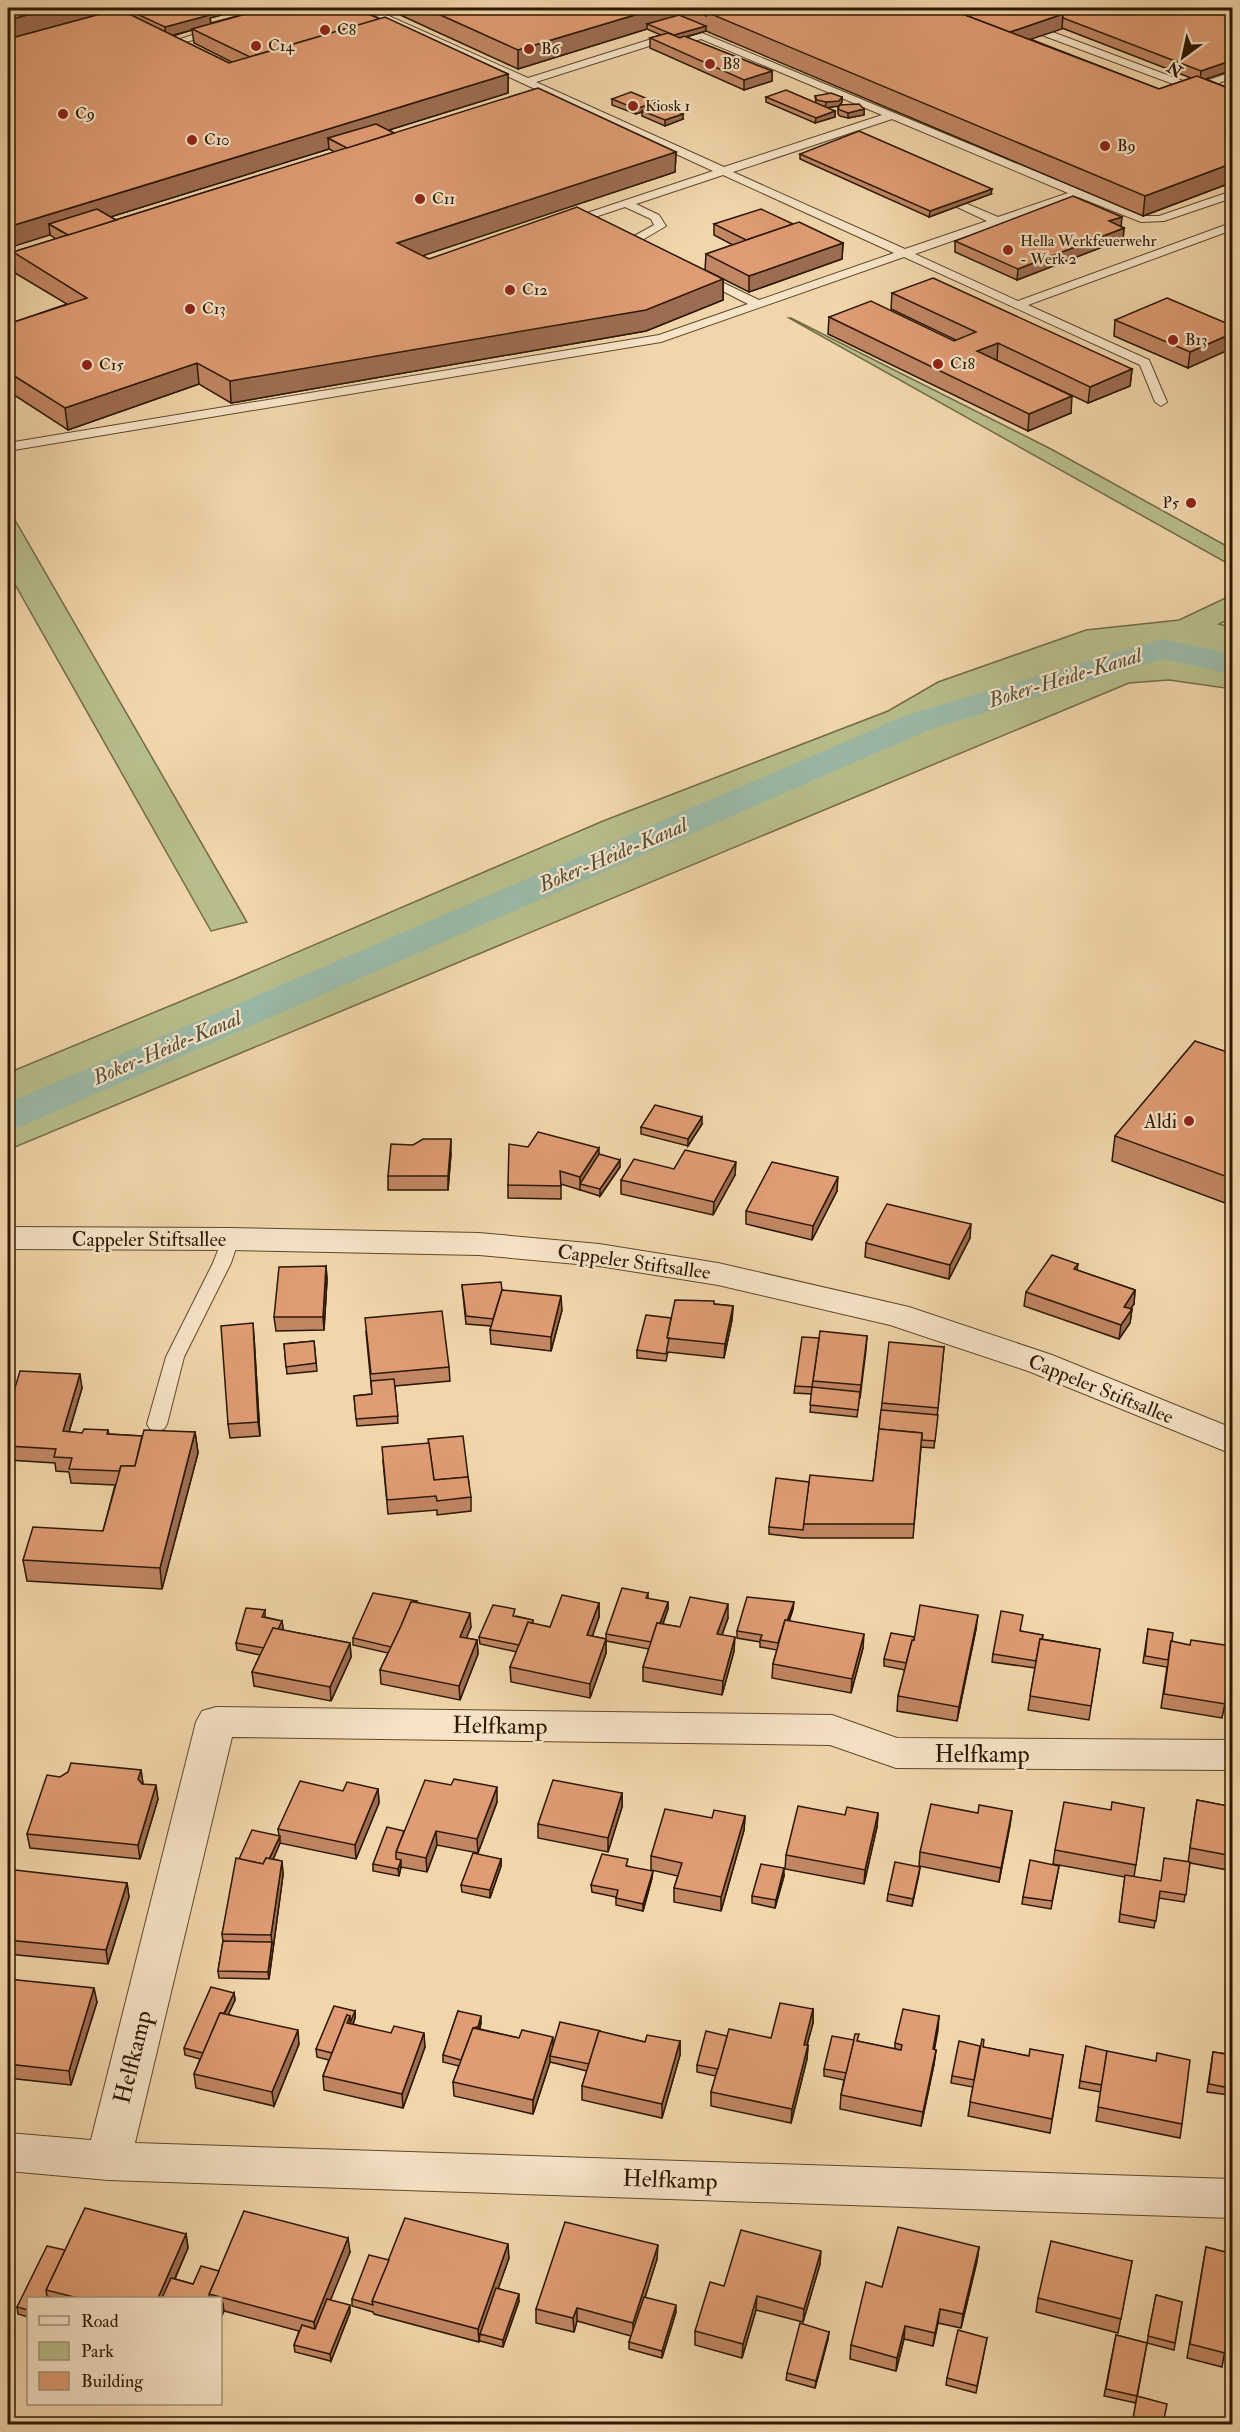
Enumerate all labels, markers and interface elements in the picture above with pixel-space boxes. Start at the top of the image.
place label: C8 [337,20,357,40]
marker: C8 [318,23,332,37]
north arrow [1153,27,1213,87]
place label: C14 [268,36,295,56]
marker: C14 [249,39,263,53]
place label: B6 [541,39,560,59]
marker: B6 [522,42,536,56]
place label: B8 [722,54,740,74]
text: N [1163,56,1188,82]
marker: B8 [703,57,717,71]
place label: Kiosk 1 [645,96,690,116]
marker: Kiosk 1 [626,99,640,113]
place label: C9 [75,104,95,124]
marker: C9 [56,107,70,121]
place label: C10 [204,130,230,150]
marker: C10 [185,133,199,147]
place label: B9 [1117,136,1136,156]
marker: B9 [1098,139,1112,153]
place label: C11 [432,189,455,209]
marker: C11 [413,192,427,206]
place label: Hella Werkfeuerwehr - Werk 2 [1020,231,1156,269]
marker: Hella Werkfeuerwehr - Werk 2 [1001,243,1015,257]
place label: C12 [522,280,548,300]
marker: C12 [503,283,517,297]
place label: C13 [202,299,226,319]
marker: C13 [183,302,197,316]
place label: B13 [1185,330,1207,350]
marker: B13 [1166,333,1180,347]
place label: C18 [950,354,975,374]
place label: C15 [99,355,123,375]
marker: C18 [931,357,945,371]
marker: C15 [80,358,94,372]
place label: P5 [1163,493,1179,513]
marker: P5 [1184,496,1198,510]
water label: Boker-Heide-Kanal [984,641,1147,714]
water label: Boker-Heide-Kanal [534,811,693,899]
water label: Boker-Heide-Kanal [88,1004,247,1092]
place label: Aldi [1143,1109,1177,1134]
marker: Aldi [1182,1114,1196,1128]
street label: Cappeler Stiftsallee [72,1227,226,1253]
street label: Cappeler Stiftsallee [556,1239,712,1286]
street label: Cappeler Stiftsallee [1024,1349,1177,1430]
street label: Helfkamp [452,1710,548,1742]
street label: Helfkamp [934,1739,1030,1770]
street label: Helfkamp [106,2007,160,2107]
street label: Helfkamp [622,2163,718,2197]
legend [27,2297,222,2405]
text: Road [81,2310,119,2333]
text: Park [81,2340,114,2363]
text: Building [81,2370,144,2393]

